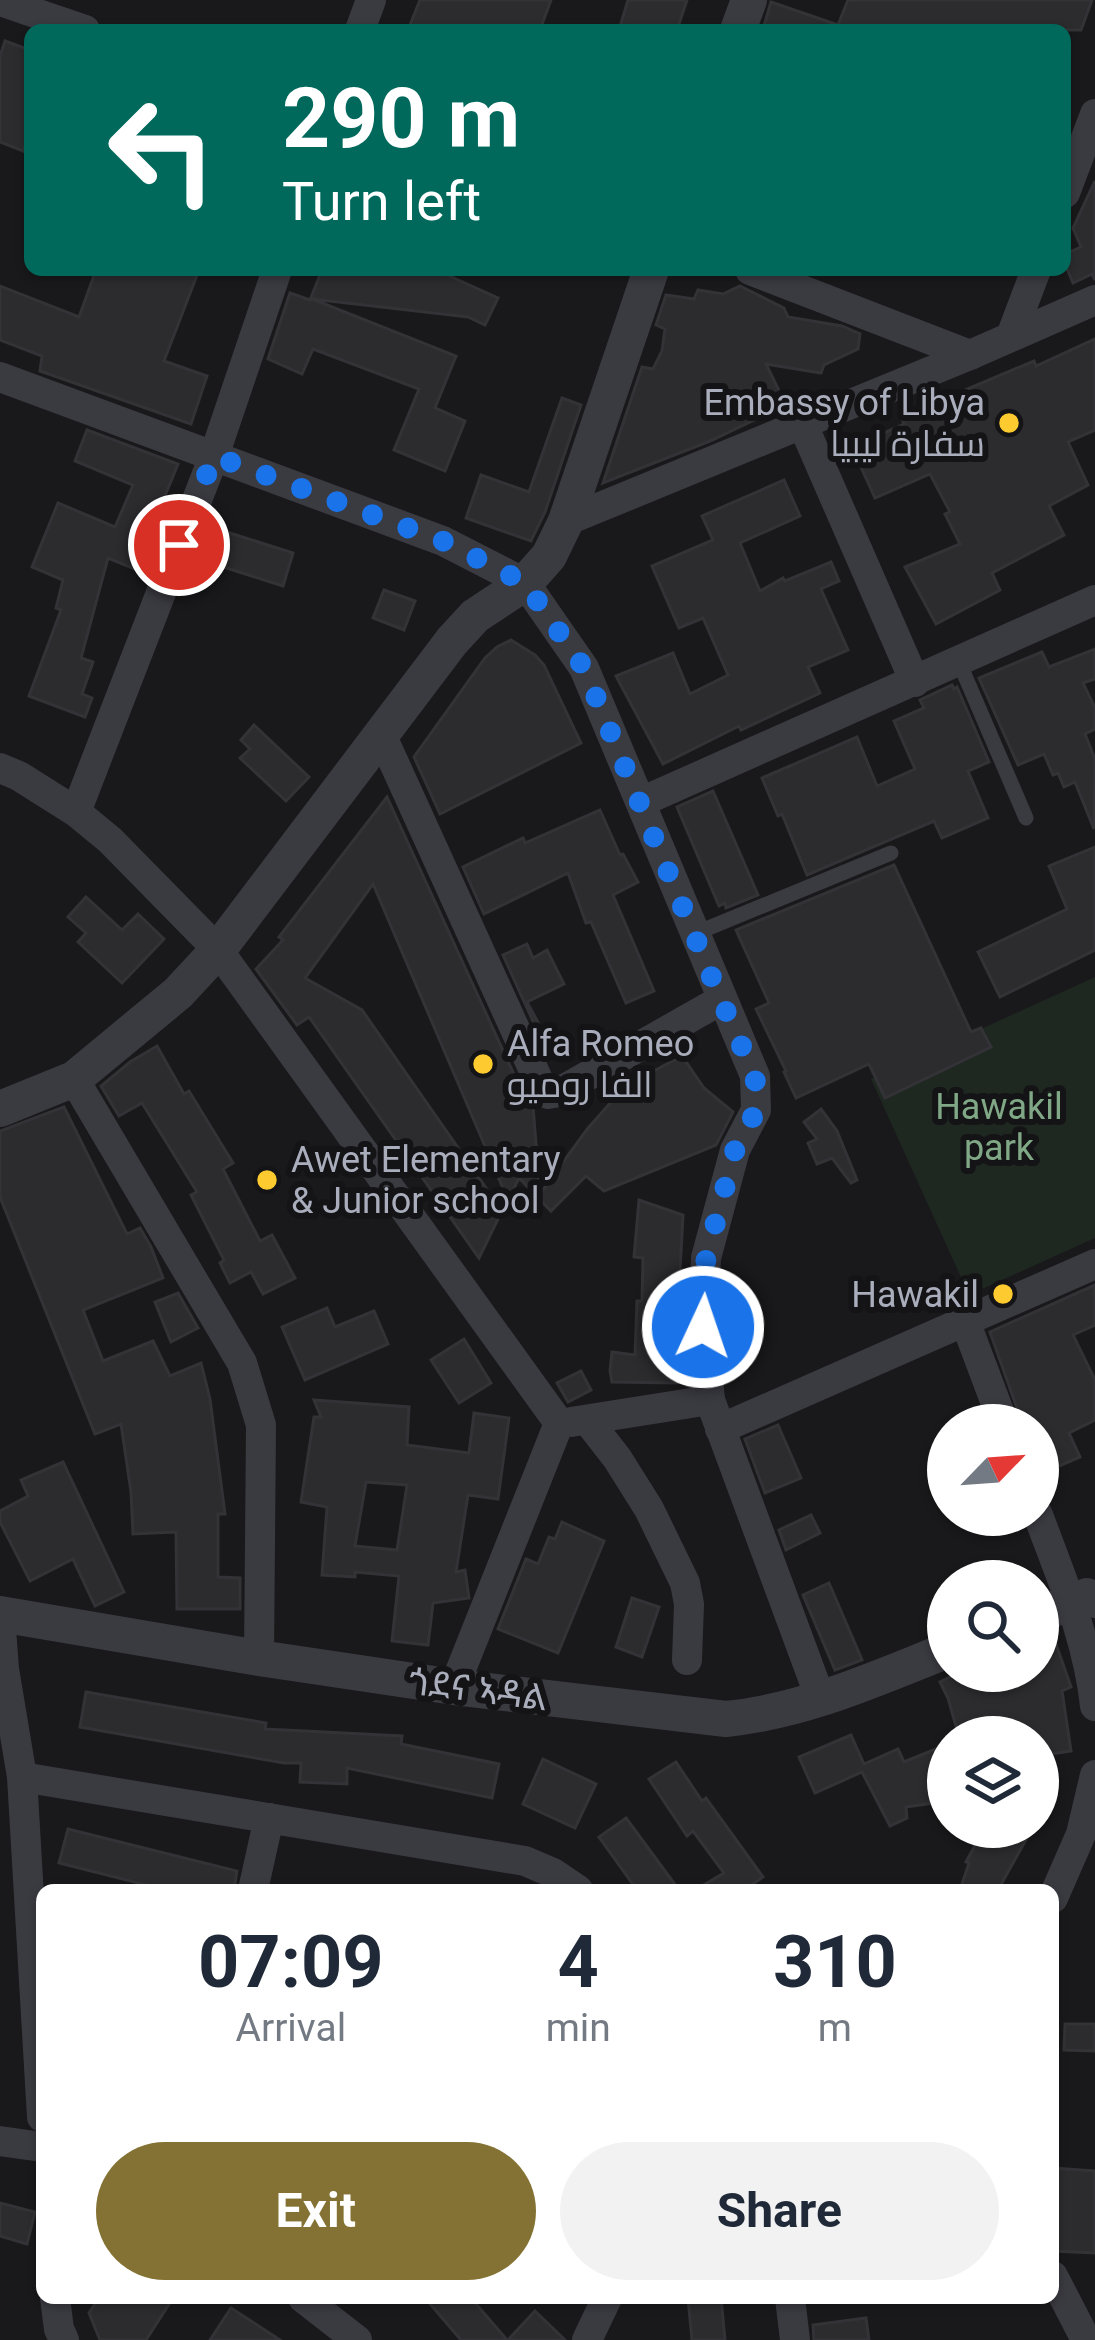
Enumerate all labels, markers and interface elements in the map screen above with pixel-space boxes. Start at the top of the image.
text: 290 m [282,69,520,168]
icon: left [84,72,240,228]
text: Turn left [282,170,481,233]
place label: Embassy of Libya سفارة ليبيا [704,382,985,465]
marker: Embassy of Libya سفارة ليبيا [996,410,1022,436]
pin [128,494,230,596]
icon: arrive [146,512,212,578]
place label: Alfa Romeo الفا روميو [507,1023,694,1106]
marker: Alfa Romeo الفا روميو [470,1051,496,1077]
park label: Hawakil park [935,1086,1063,1169]
place label: Awet Elementary & Junior school [291,1139,561,1222]
marker: Awet Elementary & Junior school [254,1167,280,1193]
position arrow [640,1264,766,1390]
place label: Hawakil [851,1274,979,1316]
marker: Hawakil [990,1281,1016,1307]
north arrow [927,1404,1059,1536]
map controls [927,1404,1059,1848]
button: search [927,1560,1059,1692]
street label: ጎደና ኣዳል [406,1661,549,1719]
button: layers [927,1716,1059,1848]
text: 07:09 [198,1920,384,2005]
text: 4 [558,1920,599,2005]
text: 310 [773,1920,897,2005]
text: Arrival [235,2005,346,2051]
text: min [546,2005,611,2051]
text: m [818,2005,852,2051]
button: Exit [96,2142,536,2280]
button: Share [560,2142,999,2280]

